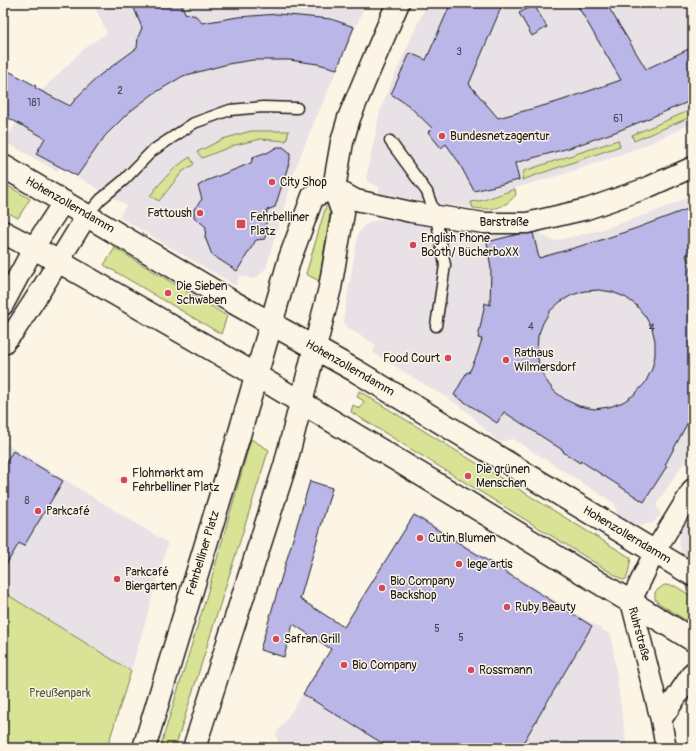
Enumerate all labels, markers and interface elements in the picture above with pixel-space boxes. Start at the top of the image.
house number: 3 [456,46,462,58]
house number: 2 [117,85,123,97]
house number: 181 [28,97,41,109]
house number: 61 [613,113,623,125]
place label: Bundesnetzagentur [450,129,551,144]
marker: Bundesnetzagentur [437,131,447,141]
street label: Hohenzollerndamm [23,173,117,237]
place label: City Shop [280,175,327,190]
marker: City Shop [267,177,277,187]
place label: Fattoush [147,206,192,221]
marker: Fattoush [195,208,205,218]
place label: Fehrbelliner Platz [250,210,310,239]
street label: Barstraße [479,215,529,230]
marker: Fehrbelliner Platz [235,218,247,230]
place label: English Phone Booth/ BücherboXX [421,231,519,260]
marker: English Phone Booth/ BücherboXX [408,240,418,250]
place label: Die Sieben Schwaben [176,279,228,308]
marker: Die Sieben Schwaben [163,288,173,298]
house number: 4 [528,321,534,333]
house number: 4 [649,322,655,334]
street label: Hohenzollerndamm [303,336,397,400]
place label: Rathaus Wilmersdorf [514,346,577,375]
place label: Food Court [383,351,440,366]
marker: Food Court [443,353,453,363]
marker: Rathaus Wilmersdorf [501,355,511,365]
place label: Die grünen Menschen [476,462,530,491]
place label: Flohmarkt am Fehrbelliner Platz [132,466,220,495]
marker: Die grünen Menschen [463,471,473,481]
marker: Flohmarkt am Fehrbelliner Platz [119,475,129,485]
house number: 8 [24,495,30,507]
street label: Hohenzollerndamm [580,503,674,567]
place label: Parkcafé [46,504,90,519]
marker: Parkcafé [33,506,43,516]
street label: Fehrbelliner Platz [183,509,223,597]
place label: Cutin Blumen [428,531,496,546]
marker: Cutin Blumen [415,533,425,543]
place label: lege artis [467,557,513,572]
marker: lege artis [454,559,464,569]
place label: Parkcafé Biergarten [125,565,178,594]
marker: Parkcafé Biergarten [112,574,122,584]
place label: Bio Company Backshop [390,574,455,603]
marker: Bio Company Backshop [377,583,387,593]
place label: Ruby Beauty [515,600,576,615]
marker: Ruby Beauty [502,602,512,612]
street label: Ruhrstraße [625,605,653,663]
house number: 5 [434,623,440,635]
place label: Safran Grill [284,632,341,647]
house number: 5 [458,632,464,644]
marker: Safran Grill [271,634,281,644]
place label: Bio Company [352,658,417,673]
marker: Bio Company [339,660,349,670]
place label: Rossmann [479,663,533,678]
marker: Rossmann [466,665,476,675]
park label: Preußenpark [29,686,91,701]

